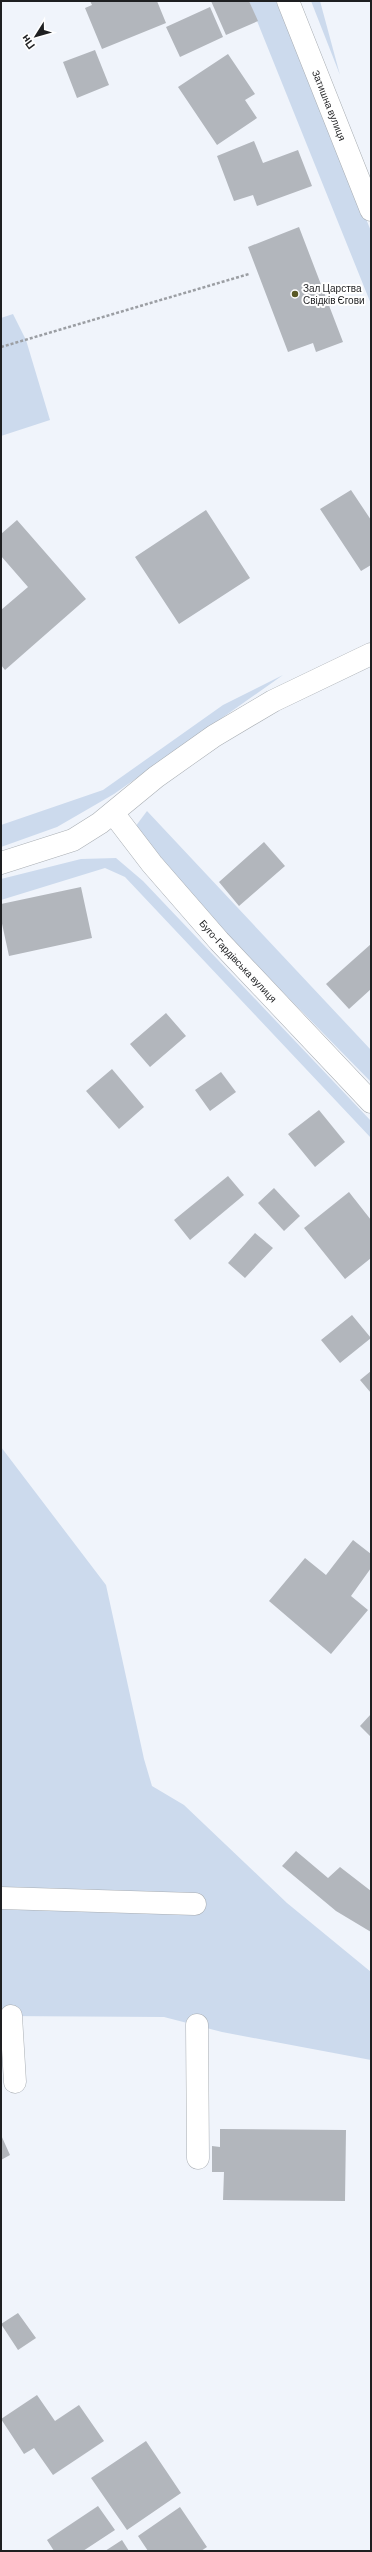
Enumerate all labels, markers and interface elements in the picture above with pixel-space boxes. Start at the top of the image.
north arrow [16,16,56,56]
text: Пн [18,33,37,52]
street label: Затишна вулиця [310,68,349,142]
place label: Зал Царства Свідків Єгови [303,282,365,306]
marker: Зал Царства Свідків Єгови [290,289,300,299]
street label: Буго-Гардівська вулиця [197,917,280,1005]

